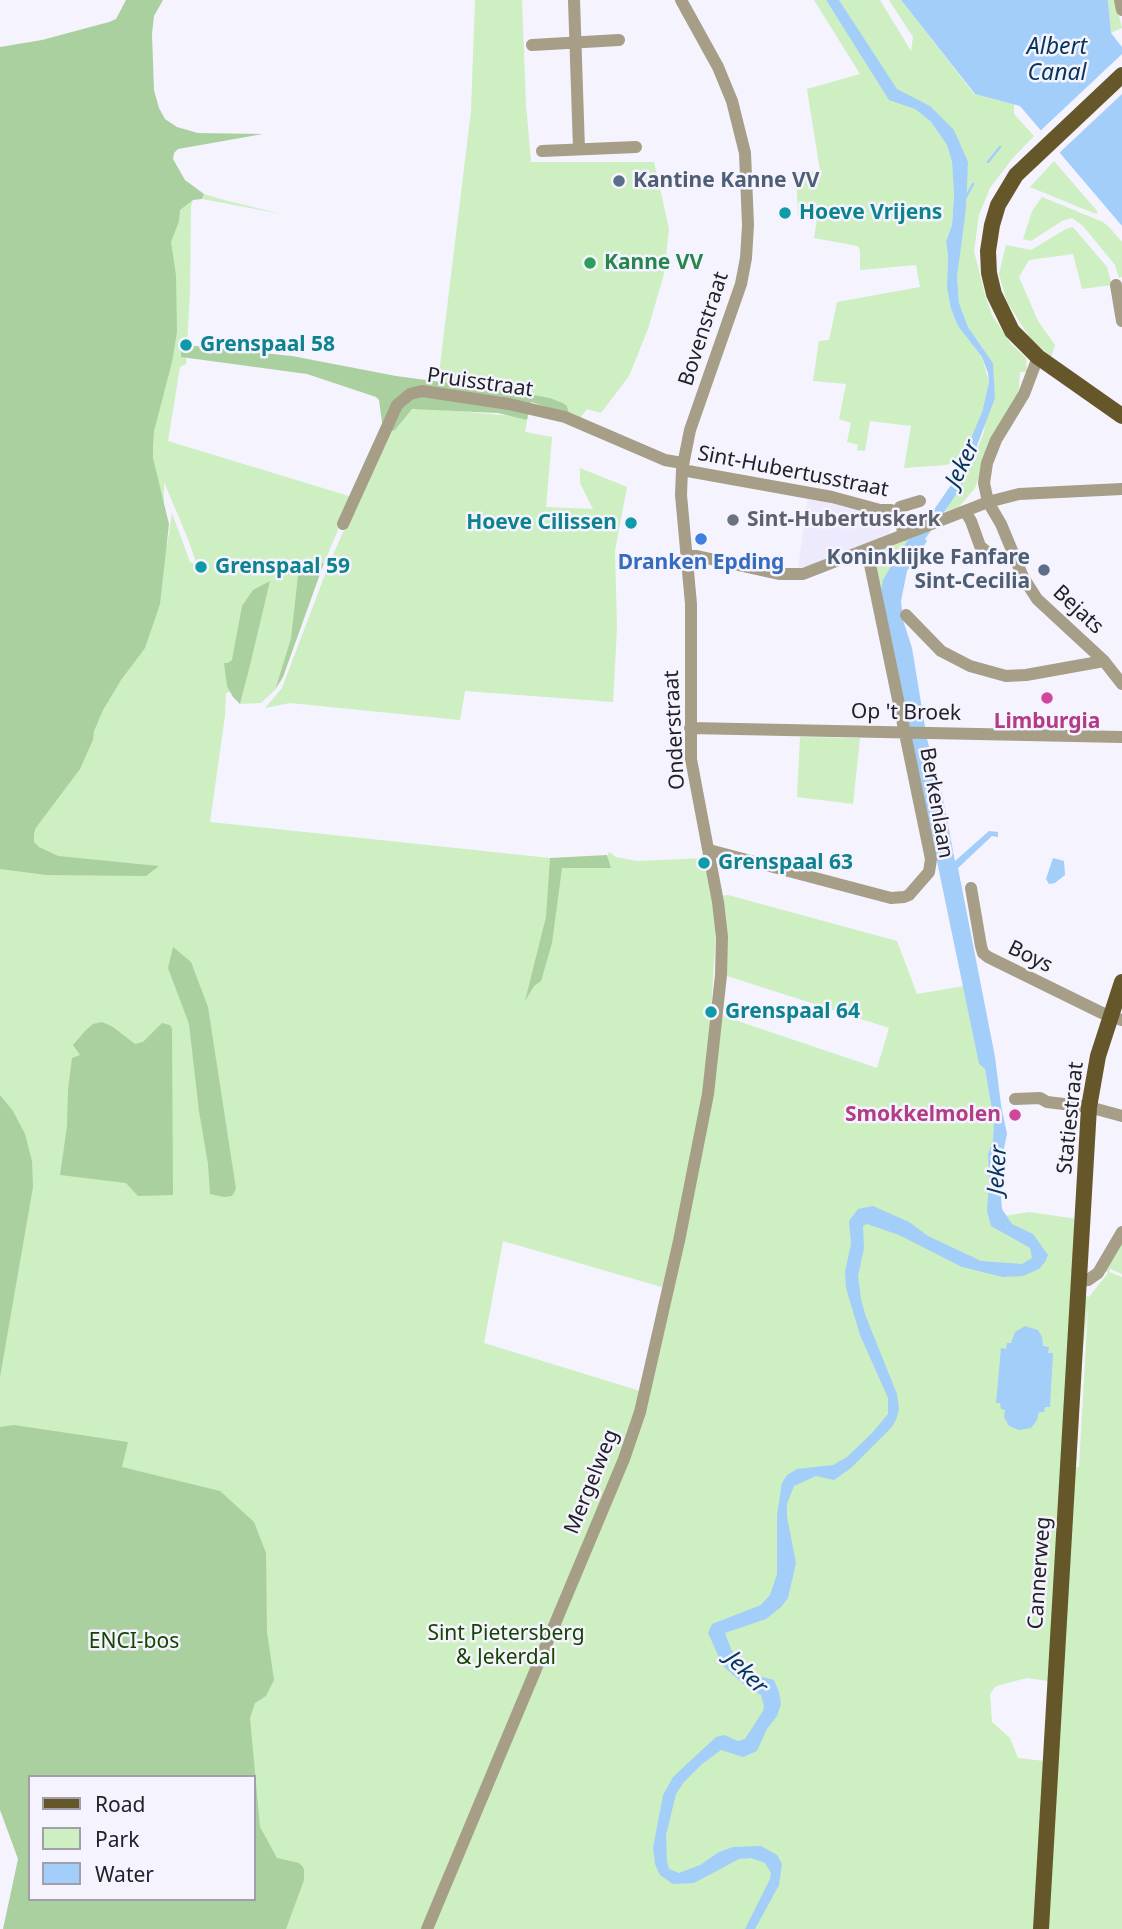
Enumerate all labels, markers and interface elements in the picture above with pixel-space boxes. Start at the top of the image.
water label: Albert Canal [1027,33,1087,87]
place label: Kantine Kanne VV [633,168,819,194]
marker: Kantine Kanne VV [611,173,627,189]
place label: Hoeve Vrijens [799,200,942,226]
marker: Hoeve Vrijens [777,205,793,221]
place label: Kanne VV [604,250,703,276]
marker: Kanne VV [582,255,598,271]
street label: Bovenstraat [674,269,734,389]
place label: Grenspaal 58 [200,332,335,358]
marker: Grenspaal 58 [178,337,194,353]
street label: Pruisstraat [425,363,535,403]
water label: Jeker [940,436,986,492]
street label: Sint-Hubertusstraat [695,441,891,503]
place label: Sint-Hubertuskerk [747,507,941,533]
place label: Hoeve Cilissen [466,510,617,536]
marker: Sint-Hubertuskerk [725,512,741,528]
marker: Hoeve Cilissen [623,515,639,531]
marker: Dranken Epding [693,531,709,547]
place label: Koninklijke Fanfare Sint-Cecilia [827,545,1030,595]
place label: Dranken Epding [618,550,784,576]
place label: Grenspaal 59 [215,554,350,580]
marker: Grenspaal 59 [193,559,209,575]
marker: Koninklijke Fanfare Sint-Cecilia [1036,562,1052,578]
street label: Bejats [1047,580,1109,640]
street label: Onderstraat [659,669,691,791]
marker: Limburgia [1039,690,1055,706]
street label: Op 't Broek [851,699,961,727]
place label: Limburgia [994,709,1100,735]
street label: Berkenlaan [914,746,958,860]
place label: Grenspaal 63 [718,850,853,876]
marker: Grenspaal 63 [696,855,712,871]
street label: Boys [1003,935,1057,979]
place label: Grenspaal 64 [725,999,860,1025]
marker: Grenspaal 64 [703,1004,719,1020]
street label: Statiestraat [1053,1061,1089,1175]
place label: Smokkelmolen [845,1102,1001,1128]
marker: Smokkelmolen [1007,1107,1023,1123]
water label: Jeker [983,1144,1013,1196]
street label: Mergelweg [560,1426,624,1538]
street label: Cannerweg [1023,1516,1057,1630]
park label: Sint Pietersberg & Jekerdal [427,1621,585,1671]
park label: ENCI-bos [89,1629,179,1655]
water label: Jeker [719,1646,773,1700]
legend [28,1775,256,1901]
text: Road [95,1790,145,1818]
text: Park [95,1825,139,1853]
text: Water [95,1860,154,1888]

